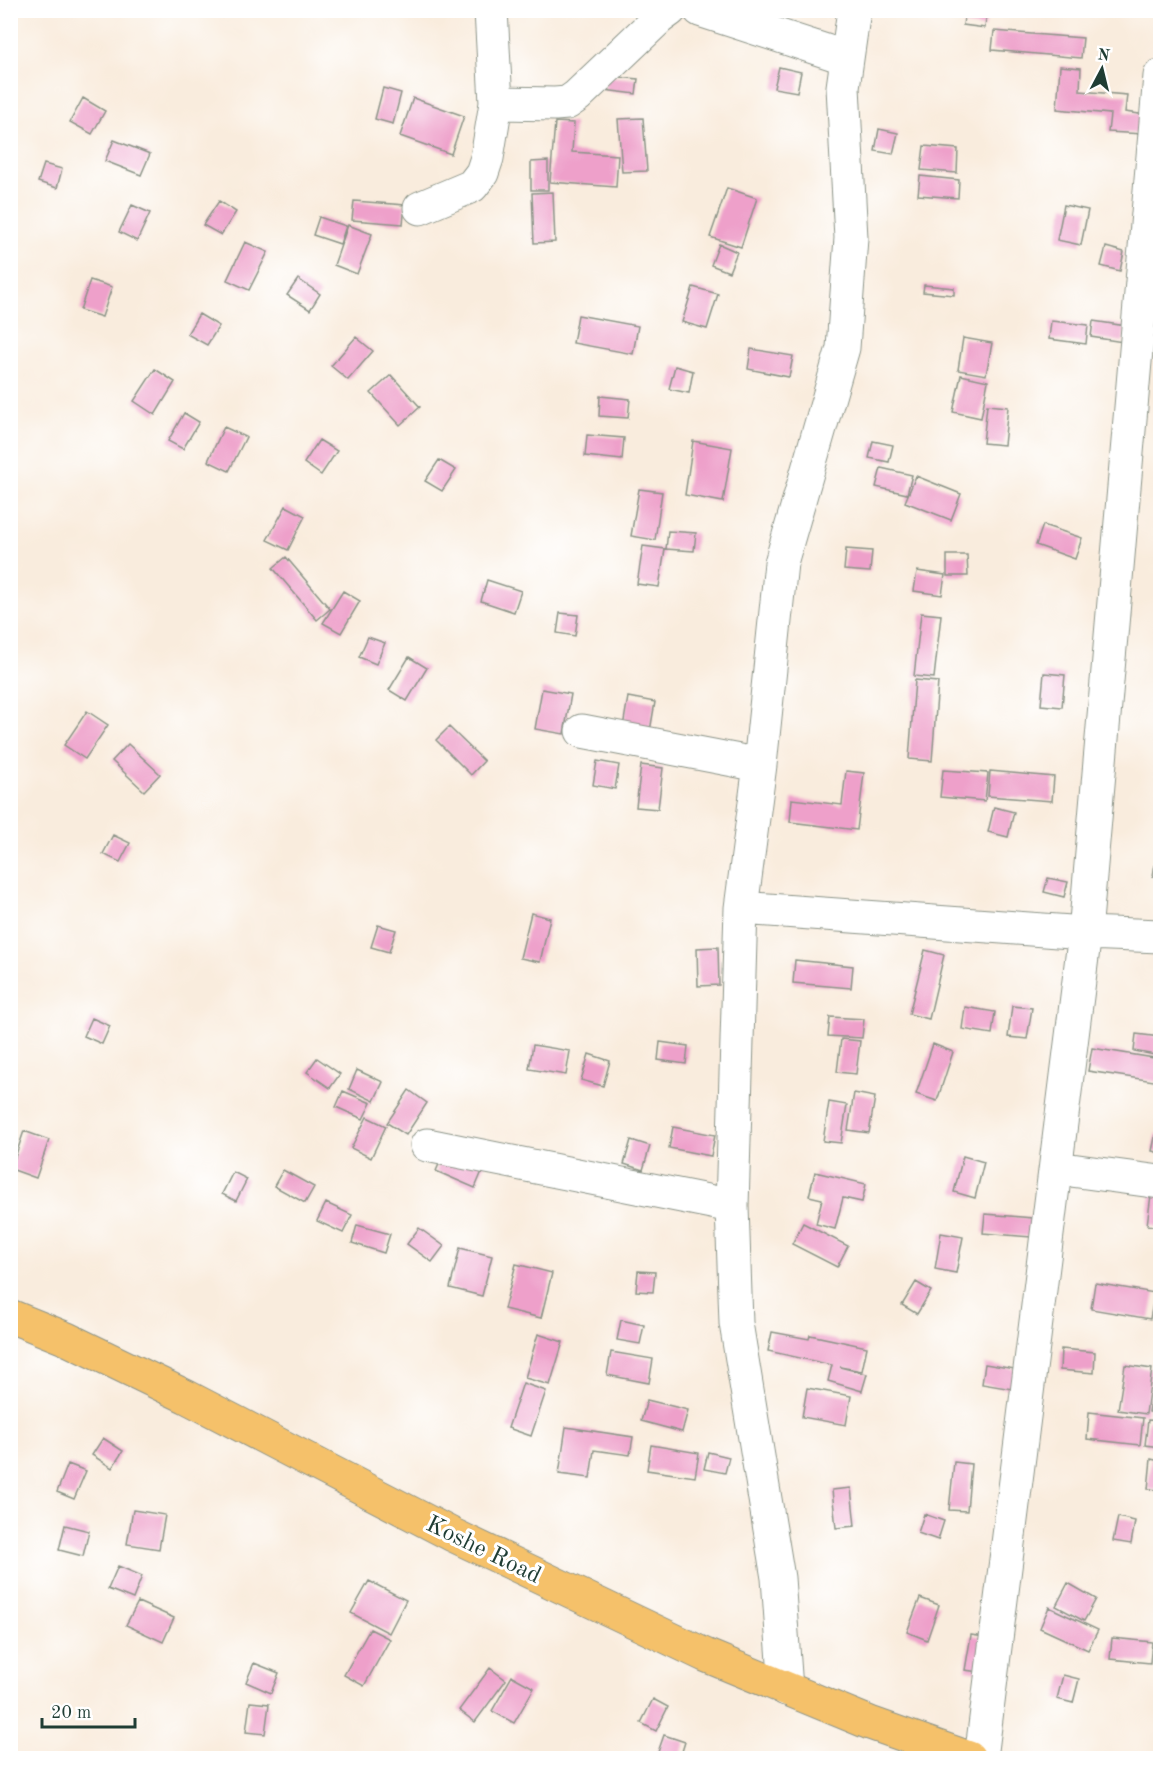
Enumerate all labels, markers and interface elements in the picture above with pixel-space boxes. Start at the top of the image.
north arrow [1072,39,1132,99]
text: N [1097,47,1111,65]
street label: Koshe Road [422,1513,544,1589]
scale bar [42,1691,135,1729]
text: 20 m [51,1704,91,1722]

